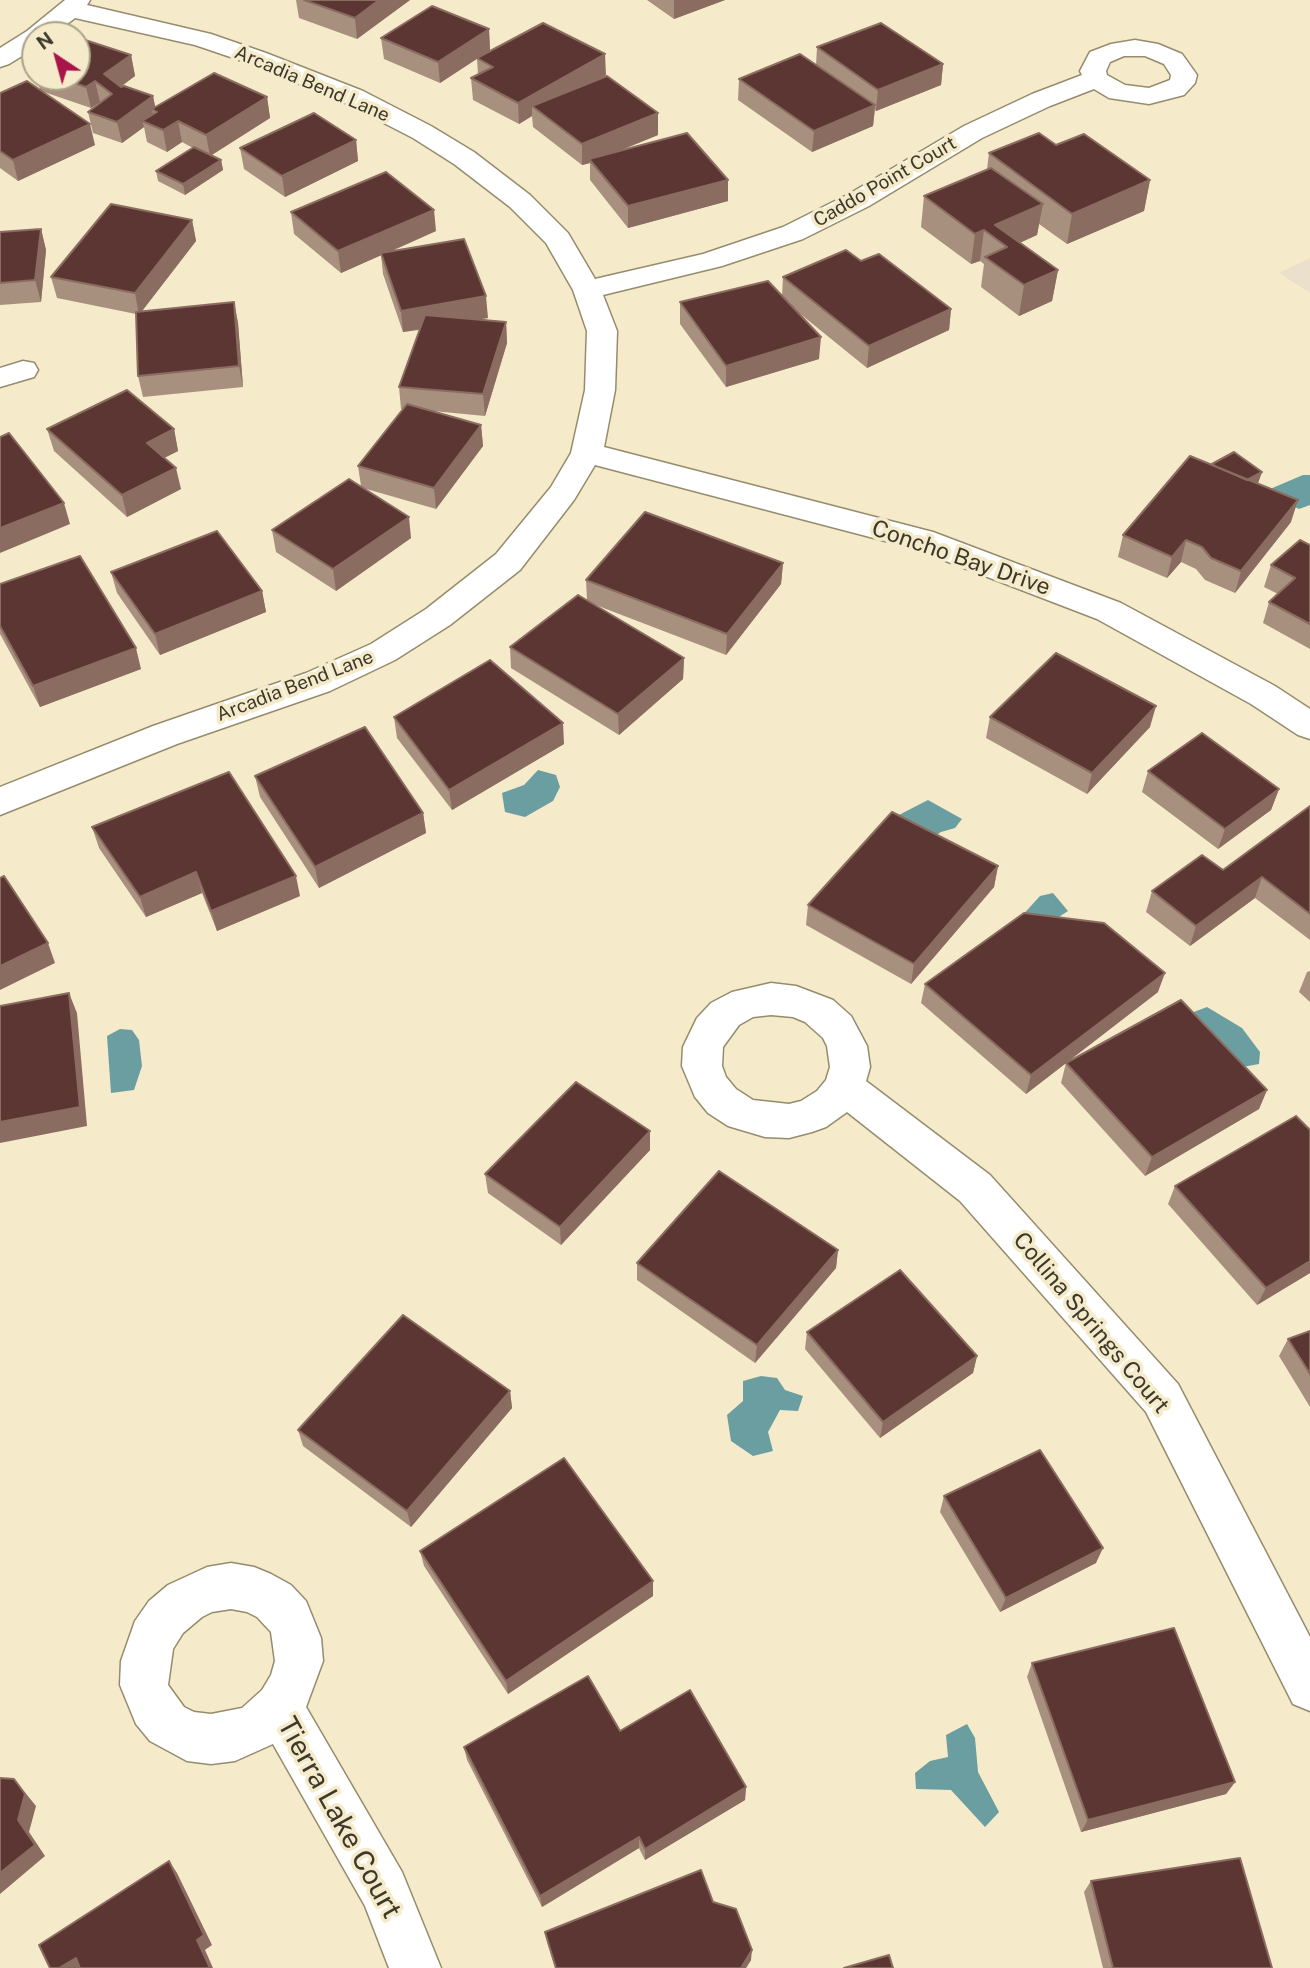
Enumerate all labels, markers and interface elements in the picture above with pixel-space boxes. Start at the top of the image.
north arrow [21,21,91,91]
text: N [32,27,57,54]
street label: Arcadia Bend Lane [231,41,393,127]
street label: Caddo Point Court [810,132,960,232]
street label: Concho Bay Drive [868,515,1054,601]
street label: Arcadia Bend Lane [213,646,377,726]
street label: Collina Springs Court [1007,1227,1175,1419]
street label: Tierra Lake Court [270,1712,408,1924]

